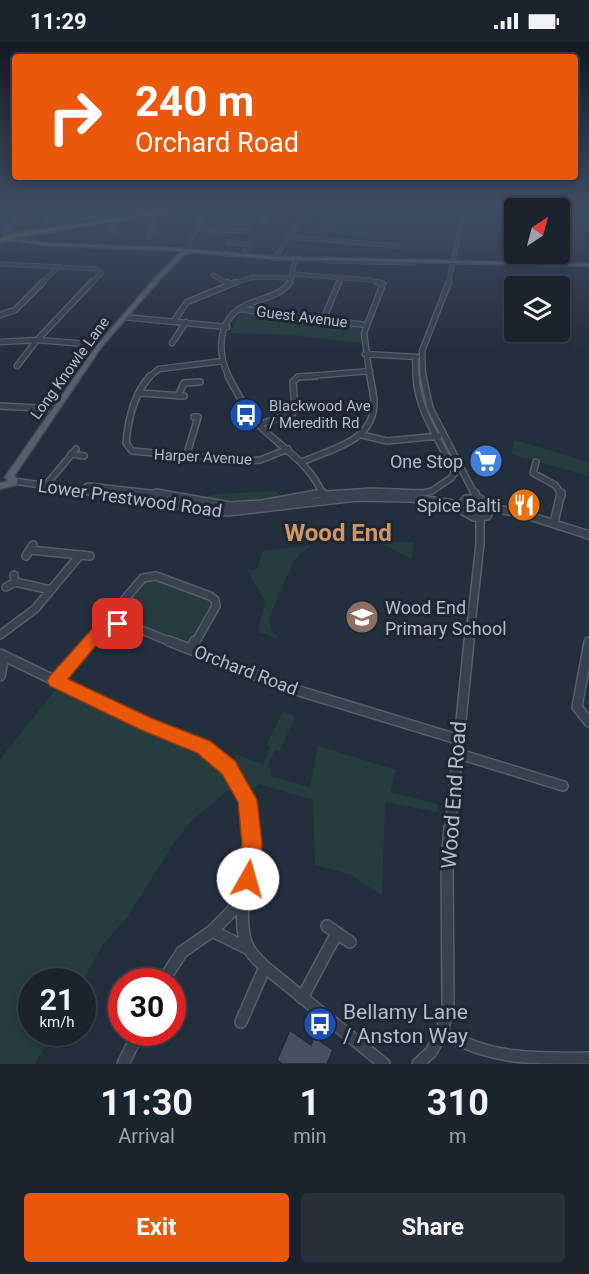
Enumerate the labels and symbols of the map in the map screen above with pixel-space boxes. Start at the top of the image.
north arrow [504,198,570,264]
street label: Guest Avenue [255,302,349,332]
street label: Long Knowle Lane [27,313,113,423]
bus stop icon: Blackwood Ave / Meredith Rd [228,397,264,433]
place label: Blackwood Ave / Meredith Rd [269,397,371,432]
supermarket icon: One Stop [468,443,504,479]
street label: Harper Avenue [154,445,253,469]
place label: One Stop [390,451,463,472]
street label: Lower Prestwood Road [37,475,223,521]
restaurant icon: Spice Balti [506,487,542,523]
place label: Spice Balti [417,495,501,516]
district label: Wood End [284,519,392,547]
place label: Wood End Primary School [385,597,507,639]
pin [92,598,143,649]
school or university icon: Wood End Primary School [344,599,380,635]
street label: Orchard Road [191,641,301,699]
street label: Wood End Road [437,720,471,870]
position arrow [216,847,280,911]
speed limit sign: 30 [108,968,186,1046]
place label: Bellamy Lane / Anston Way [343,1000,468,1048]
bus stop icon: Bellamy Lane / Anston Way [302,1006,338,1042]

